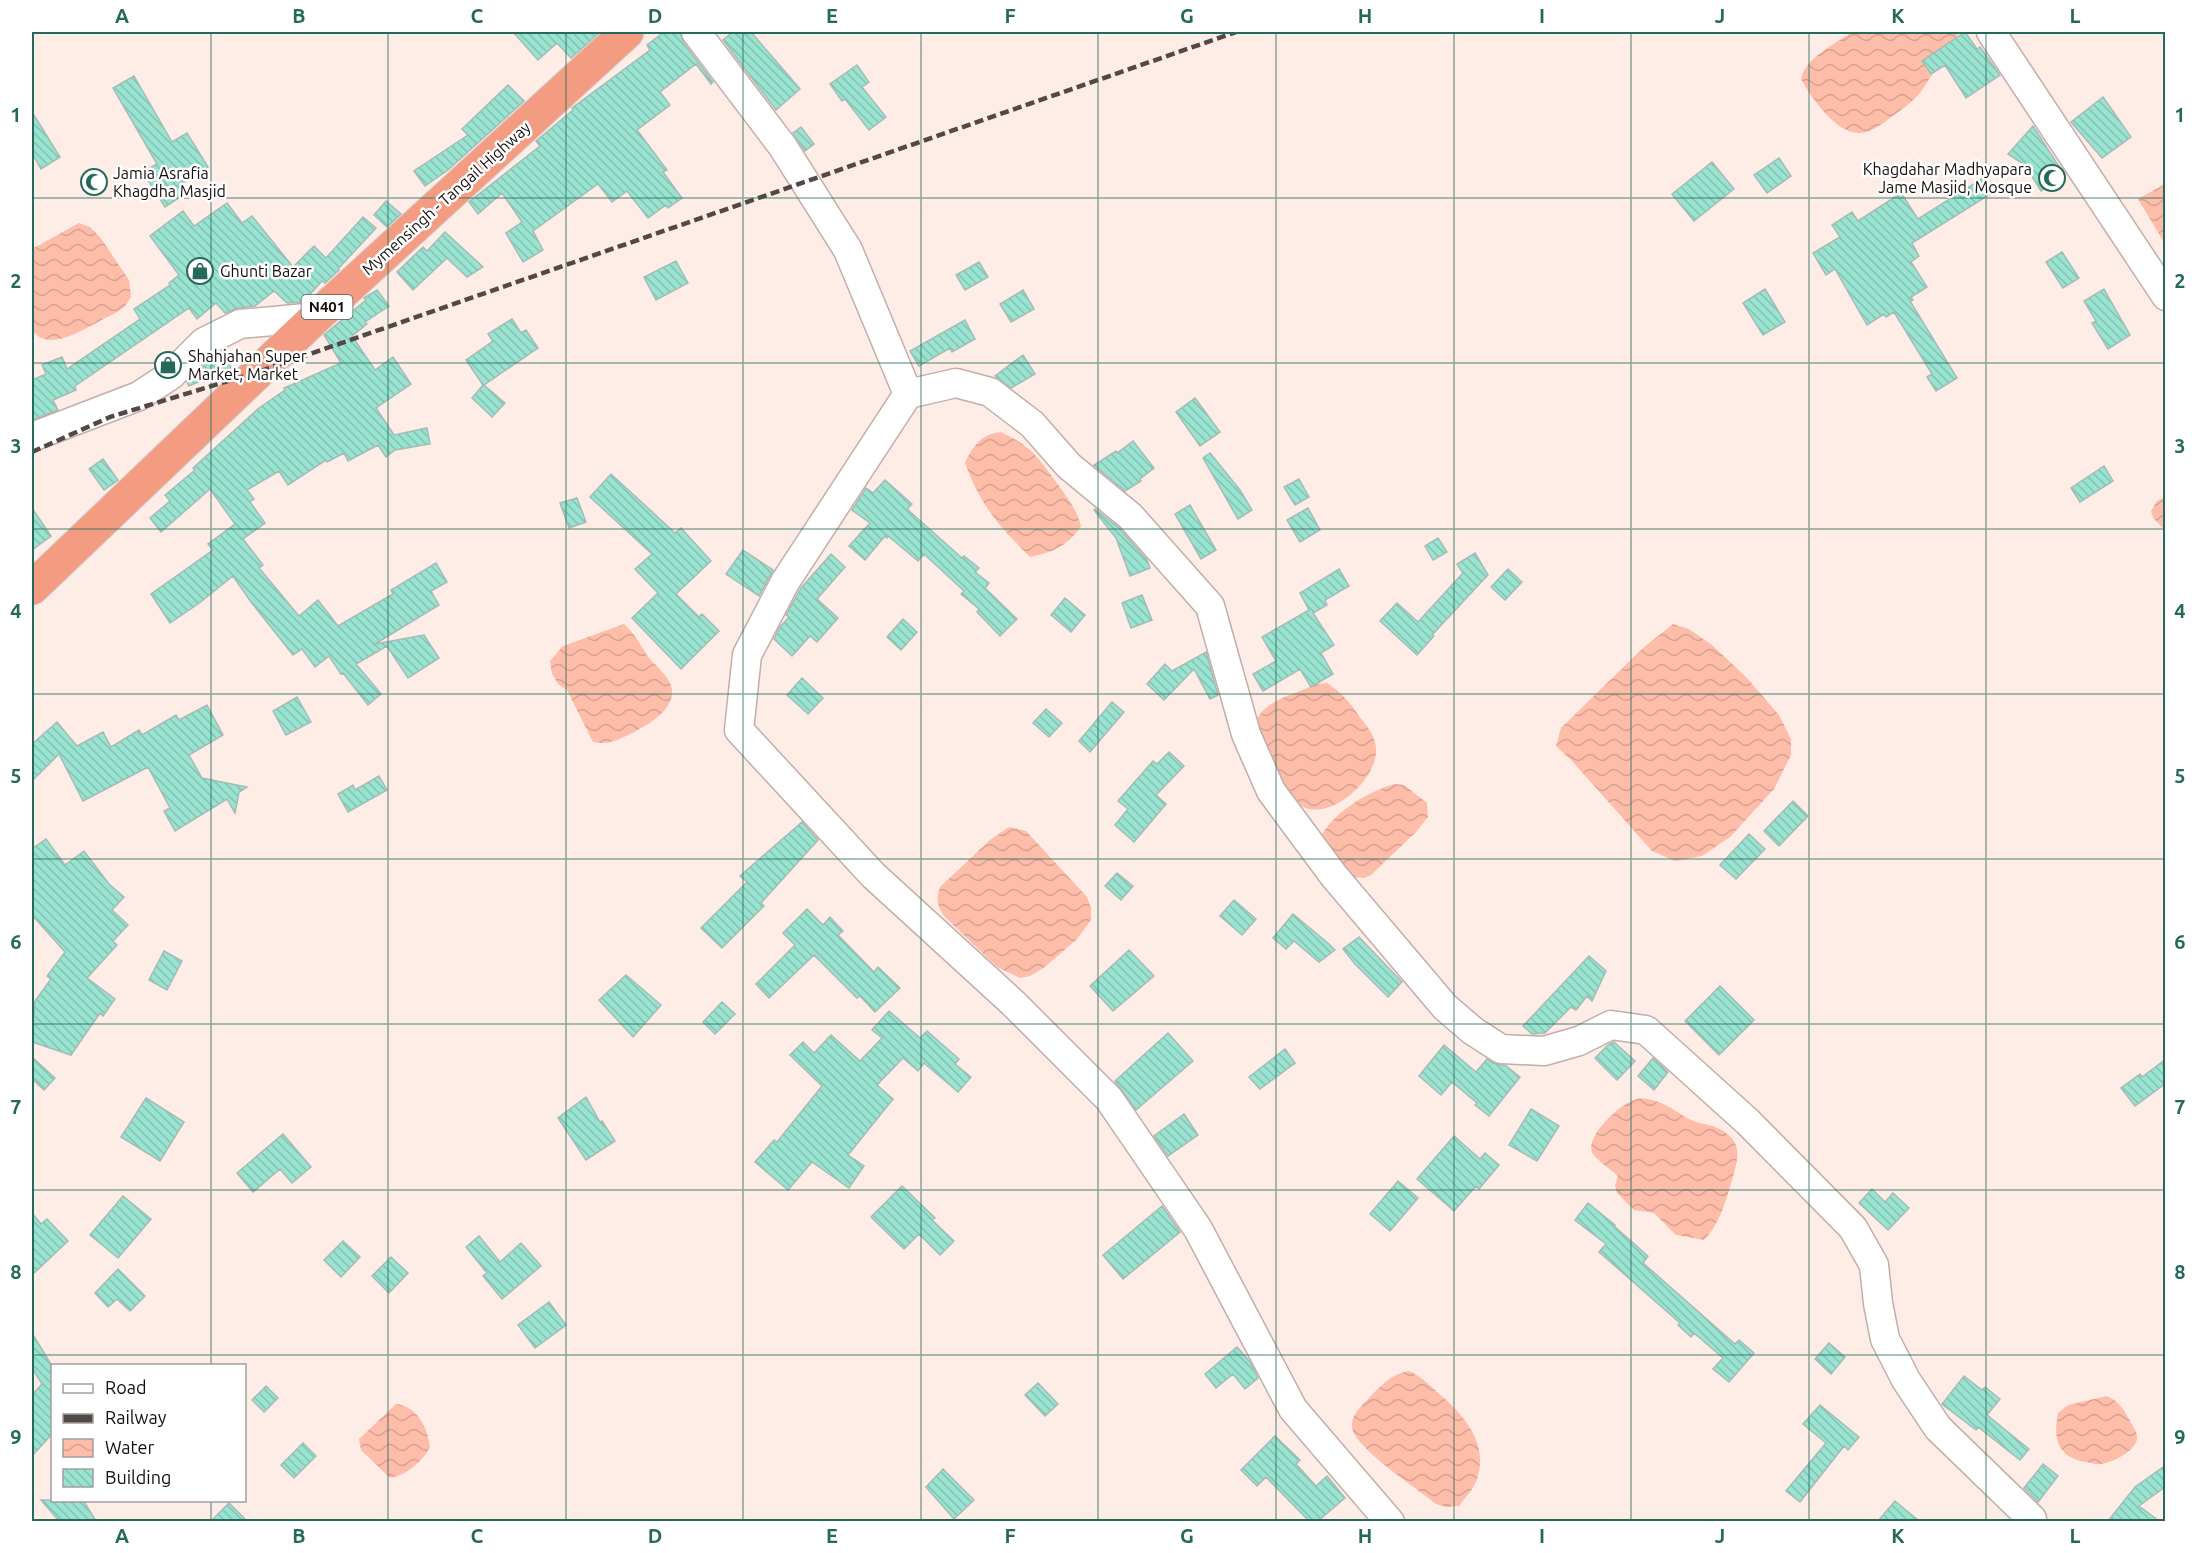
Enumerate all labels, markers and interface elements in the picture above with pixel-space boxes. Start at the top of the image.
text: A [115,4,129,27]
text: B [292,4,306,27]
text: C [471,4,484,27]
text: D [648,4,662,27]
text: E [826,4,838,27]
text: F [1004,4,1016,27]
text: G [1180,4,1194,27]
text: H [1358,4,1372,27]
text: I [1539,4,1545,27]
text: J [1715,4,1725,27]
text: K [1891,4,1905,27]
text: L [2070,4,2081,27]
text: 1 [10,103,22,126]
text: 1 [2174,103,2186,126]
street label: Mymensingh - Tangail Highway [358,117,534,278]
place label: Khagdahar Madhyapara Jame Masjid, Mosque [1863,160,2032,196]
mosque icon: Khagdahar Madhyapara Jame Masjid, Mosque [2037,163,2067,193]
place label: Jamia Asrafia Khagdha Masjid [113,164,226,200]
mosque icon: Jamia Asrafia Khagdha Masjid [79,167,109,197]
shop icon: Ghunti Bazar [185,256,215,286]
place label: Ghunti Bazar [220,262,312,280]
text: 2 [10,269,22,292]
text: 2 [2174,269,2186,292]
road number: N401 [302,295,352,319]
place label: Shahjahan Super Market, Market [188,347,307,383]
shop icon: Shahjahan Super Market, Market [153,350,183,380]
text: 3 [10,434,22,457]
text: 3 [2174,434,2186,457]
text: 4 [10,599,22,622]
text: 4 [2174,599,2186,622]
text: 5 [10,764,22,787]
text: 5 [2174,764,2186,787]
text: 6 [10,930,22,953]
text: 6 [2174,930,2186,953]
text: 7 [10,1095,22,1118]
text: 7 [2174,1095,2186,1118]
text: 8 [10,1260,22,1283]
text: 8 [2174,1260,2186,1283]
legend [51,1364,246,1502]
text: Road [105,1377,147,1397]
text: Railway [105,1407,167,1427]
text: 9 [10,1425,22,1448]
text: 9 [2174,1425,2186,1448]
text: Water [105,1437,155,1457]
text: Building [105,1467,171,1487]
text: A [115,1524,129,1547]
text: B [292,1524,306,1547]
text: C [471,1524,484,1547]
text: D [648,1524,662,1547]
text: E [826,1524,838,1547]
text: F [1004,1524,1016,1547]
text: G [1180,1524,1194,1547]
text: H [1358,1524,1372,1547]
text: I [1539,1524,1545,1547]
text: J [1715,1524,1725,1547]
text: K [1891,1524,1905,1547]
text: L [2070,1524,2081,1547]

